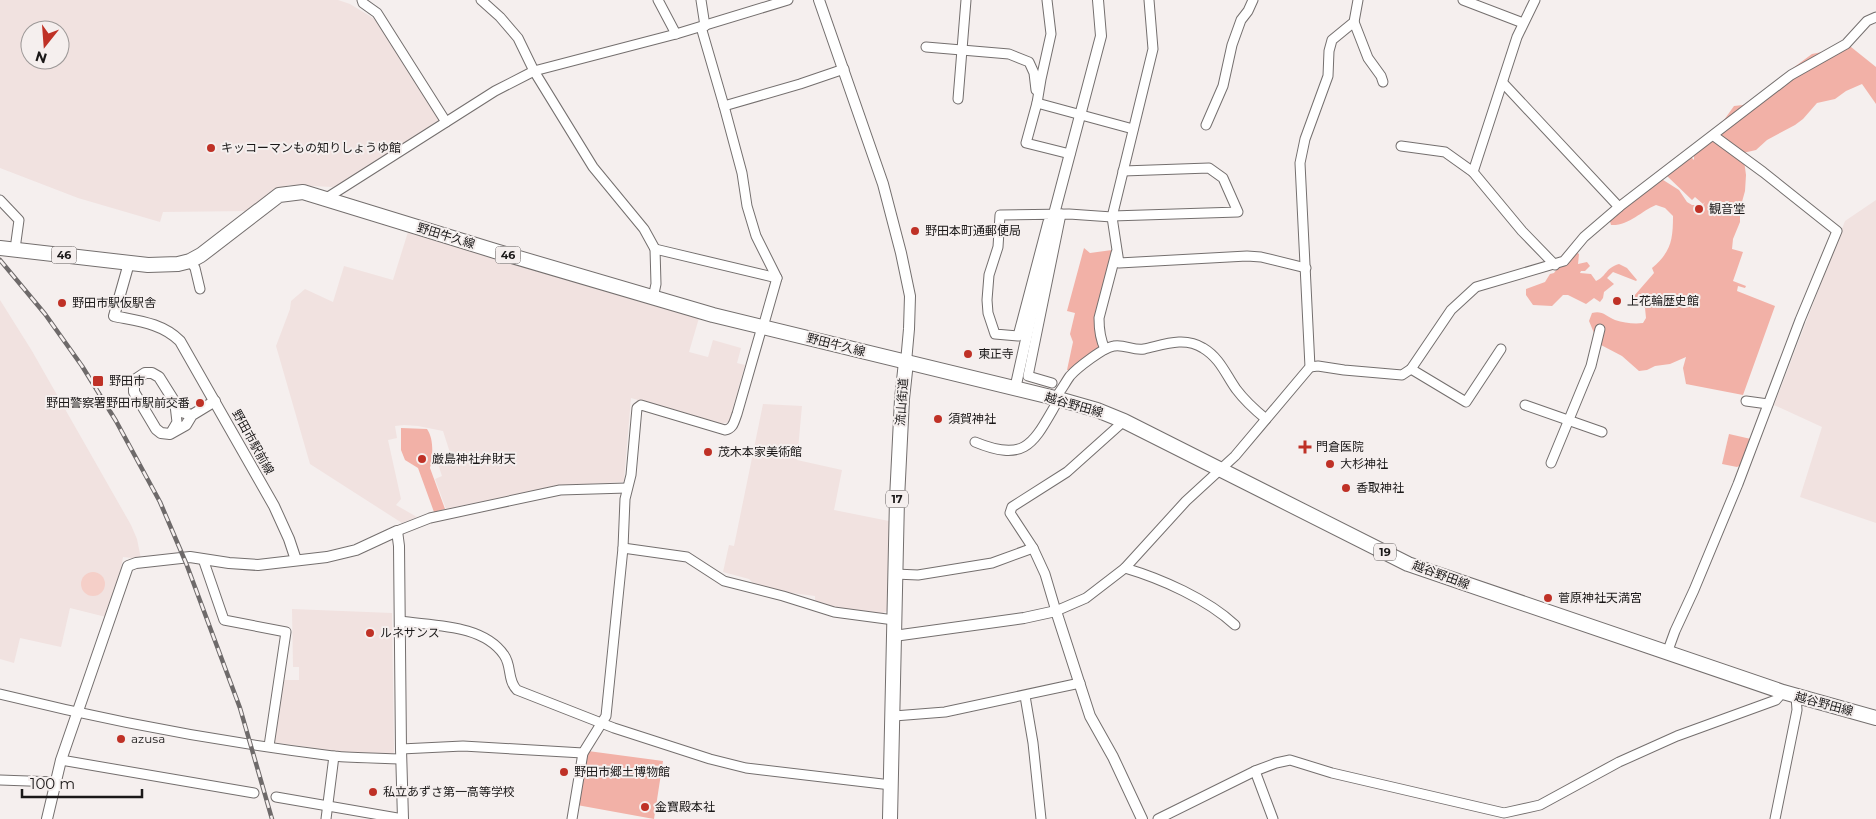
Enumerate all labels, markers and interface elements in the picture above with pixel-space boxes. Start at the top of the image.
north arrow [20,20,70,70]
text: N [33,47,49,68]
place label: キッコーマンもの知りしょうゆ館 [221,140,401,155]
marker: キッコーマンもの知りしょうゆ館 [205,142,217,154]
place label: 観音堂 [1709,201,1745,216]
marker: 観音堂 [1693,203,1705,215]
street label: 野田牛久線 [415,220,477,251]
place label: 野田本町通郵便局 [925,223,1021,238]
marker: 野田本町通郵便局 [909,225,921,237]
road number: 46 [52,246,76,264]
road number: 46 [496,246,520,264]
place label: 上花輪歴史館 [1627,293,1699,308]
place label: 野田市駅仮駅舎 [72,295,156,310]
marker: 上花輪歴史館 [1611,295,1623,307]
marker: 野田市駅仮駅舎 [56,297,68,309]
street label: 野田牛久線 [805,330,867,359]
place label: 東正寺 [978,346,1014,361]
marker: 東正寺 [962,348,974,360]
place label: 野田市 [109,373,145,388]
marker: 野田市 [91,374,105,388]
street label: 流山街道 [892,377,911,426]
street label: 越谷野田線 [1043,389,1105,420]
place label: 野田警察署野田市駅前交番 [46,395,190,410]
marker: 野田警察署野田市駅前交番 [194,397,206,409]
street label: 野田市駅前線 [229,407,277,477]
place label: 須賀神社 [948,411,996,426]
marker: 須賀神社 [932,413,944,425]
place label: 門倉医院 [1316,439,1364,454]
marker: 門倉医院 [1298,440,1312,454]
place label: 茂木本家美術館 [718,444,802,459]
marker: 茂木本家美術館 [702,446,714,458]
place label: 厳島神社弁財天 [432,451,516,466]
marker: 厳島神社弁財天 [416,453,428,465]
place label: 大杉神社 [1340,456,1388,471]
marker: 大杉神社 [1324,458,1336,470]
place label: 香取神社 [1356,480,1404,495]
marker: 香取神社 [1340,482,1352,494]
road number: 17 [886,490,908,508]
road number: 19 [1374,544,1396,560]
street label: 越谷野田線 [1410,557,1472,592]
place label: 菅原神社天満宮 [1558,590,1642,605]
marker: 菅原神社天満宮 [1542,592,1554,604]
place label: ルネサンス [380,625,440,640]
marker: ルネサンス [364,627,376,639]
street label: 越谷野田線 [1793,689,1855,719]
place label: azusa [131,731,165,746]
marker: azusa [115,733,127,745]
place label: 野田市郷土博物館 [574,764,670,779]
scale bar [22,766,142,798]
marker: 野田市郷土博物館 [558,766,570,778]
text: 100 m [30,774,75,793]
place label: 私立あずさ第一高等学校 [383,784,515,799]
marker: 私立あずさ第一高等学校 [367,786,379,798]
place label: 金寶殿本社 [655,799,715,814]
marker: 金寶殿本社 [639,801,651,813]

